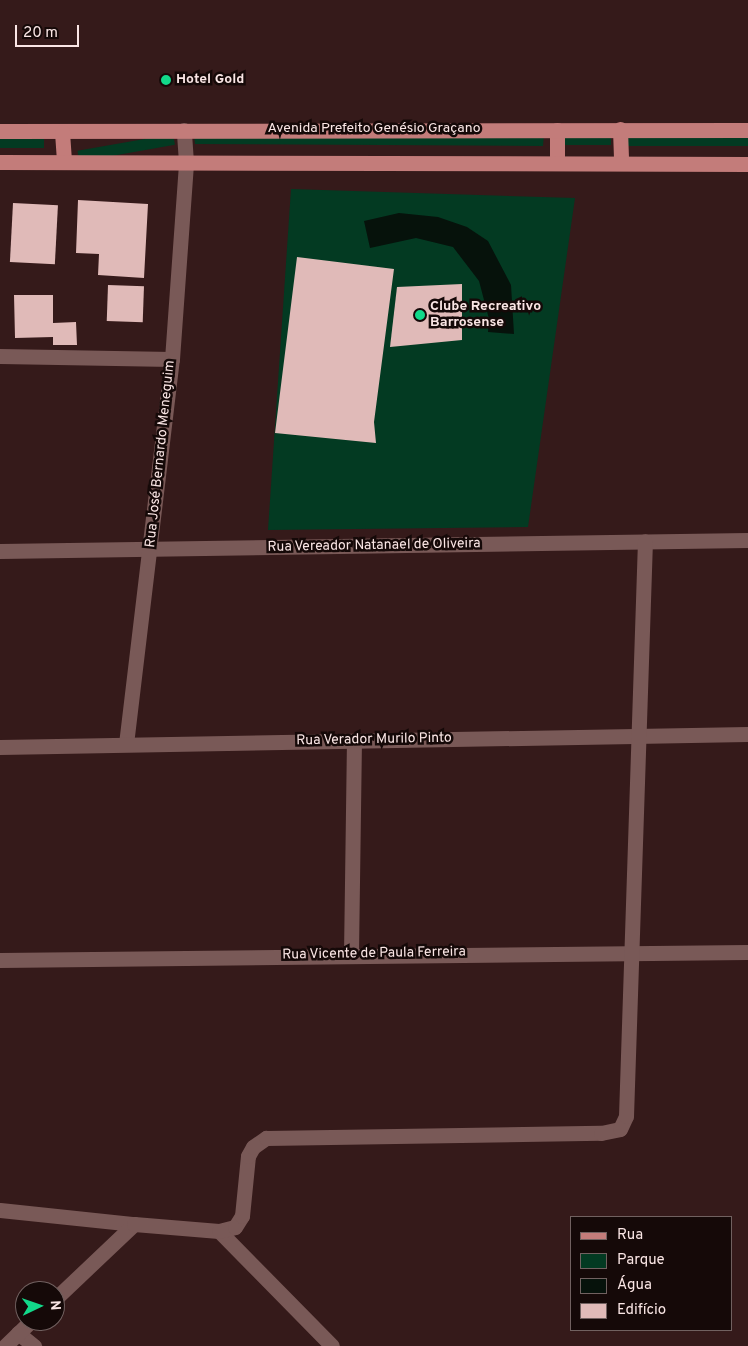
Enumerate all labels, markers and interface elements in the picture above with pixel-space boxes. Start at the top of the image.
scale bar [18,15,81,47]
text: 20 m [23,24,58,43]
place label: Hotel Gold [176,72,244,88]
marker: Hotel Gold [160,74,172,86]
street label: Avenida Prefeito Genésio Graçano [267,121,481,137]
place label: Clube Recreativo Barrosense [430,299,541,332]
marker: Clube Recreativo Barrosense [414,309,426,321]
street label: Rua José Bernardo Meneguim [143,360,179,548]
street label: Rua Vereador Natanael de Oliveira [267,536,481,556]
street label: Rua Verador Murilo Pinto [296,730,452,750]
street label: Rua Vicente de Paula Ferreira [282,944,466,964]
legend [570,1216,733,1331]
text: Rua [617,1226,643,1245]
text: Parque [617,1251,665,1270]
text: Água [617,1276,652,1295]
north arrow [15,1281,65,1331]
text: N [46,1300,63,1311]
text: Edifício [617,1301,666,1320]

